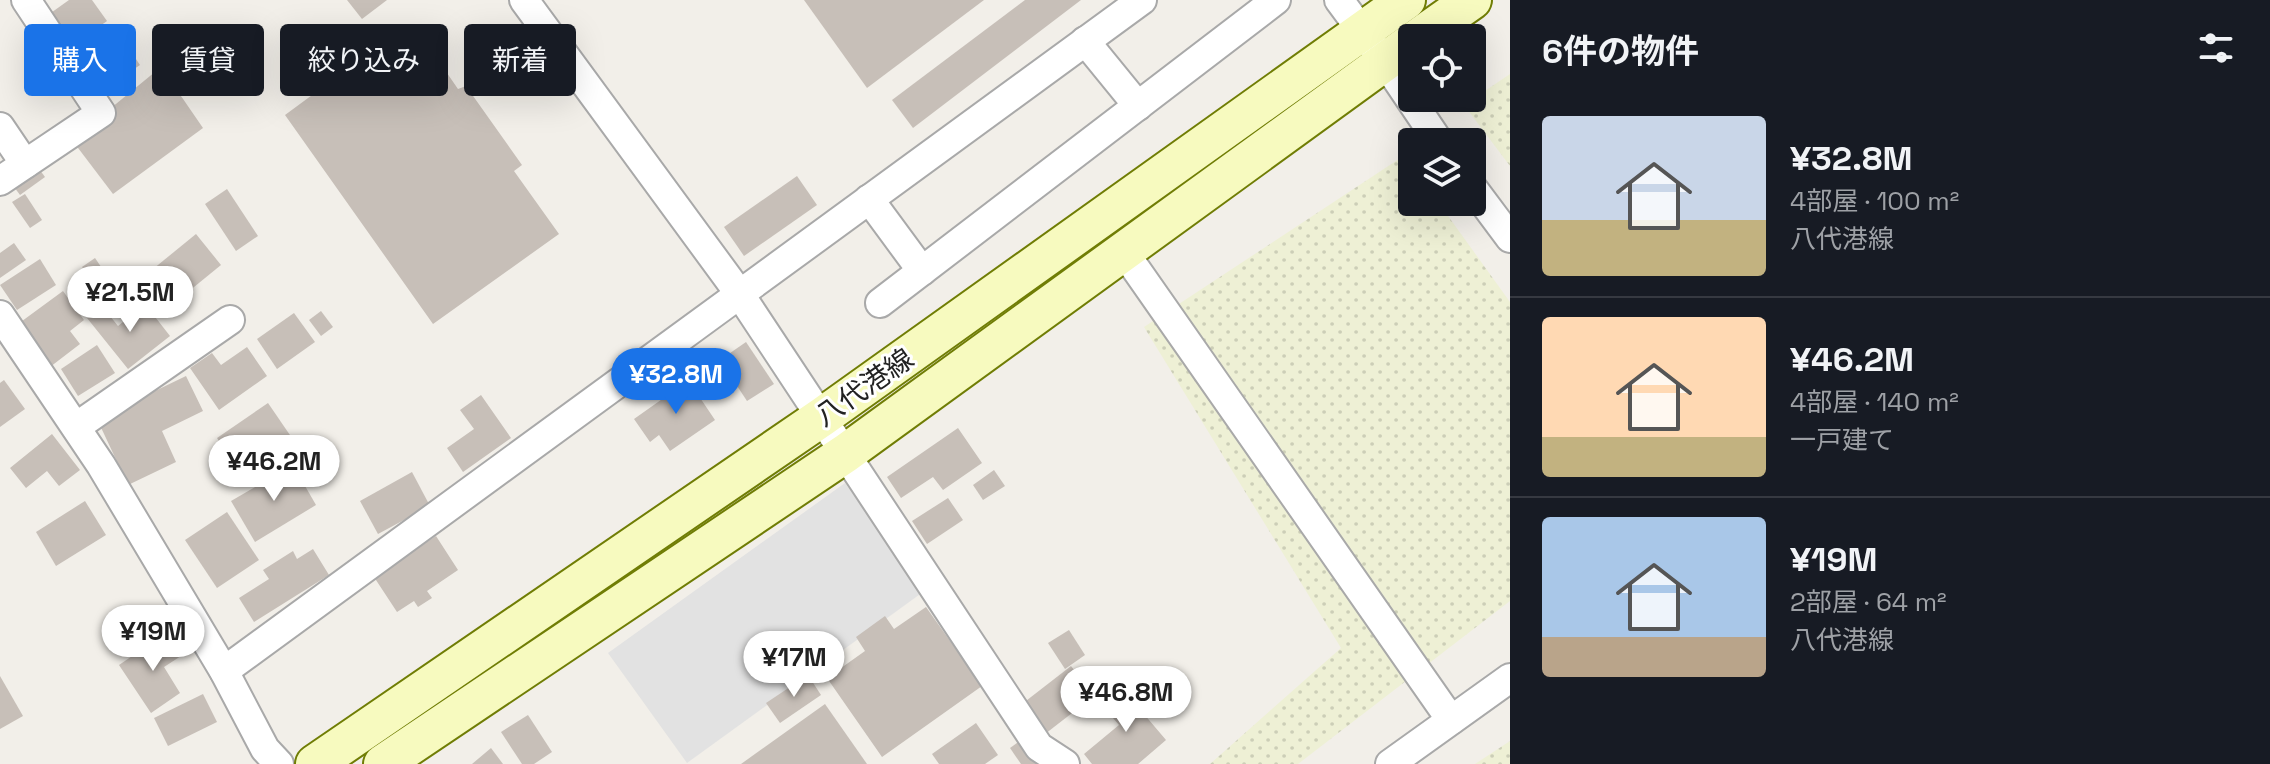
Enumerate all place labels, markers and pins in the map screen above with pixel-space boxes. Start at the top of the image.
pin: ¥21.5M [65,266,195,334]
pin: ¥32.8M [611,348,741,416]
pin: ¥46.2M [209,435,339,503]
pin: ¥19M [106,605,200,673]
pin: ¥17M [747,631,841,699]
pin: ¥46.8M [1061,666,1191,734]

